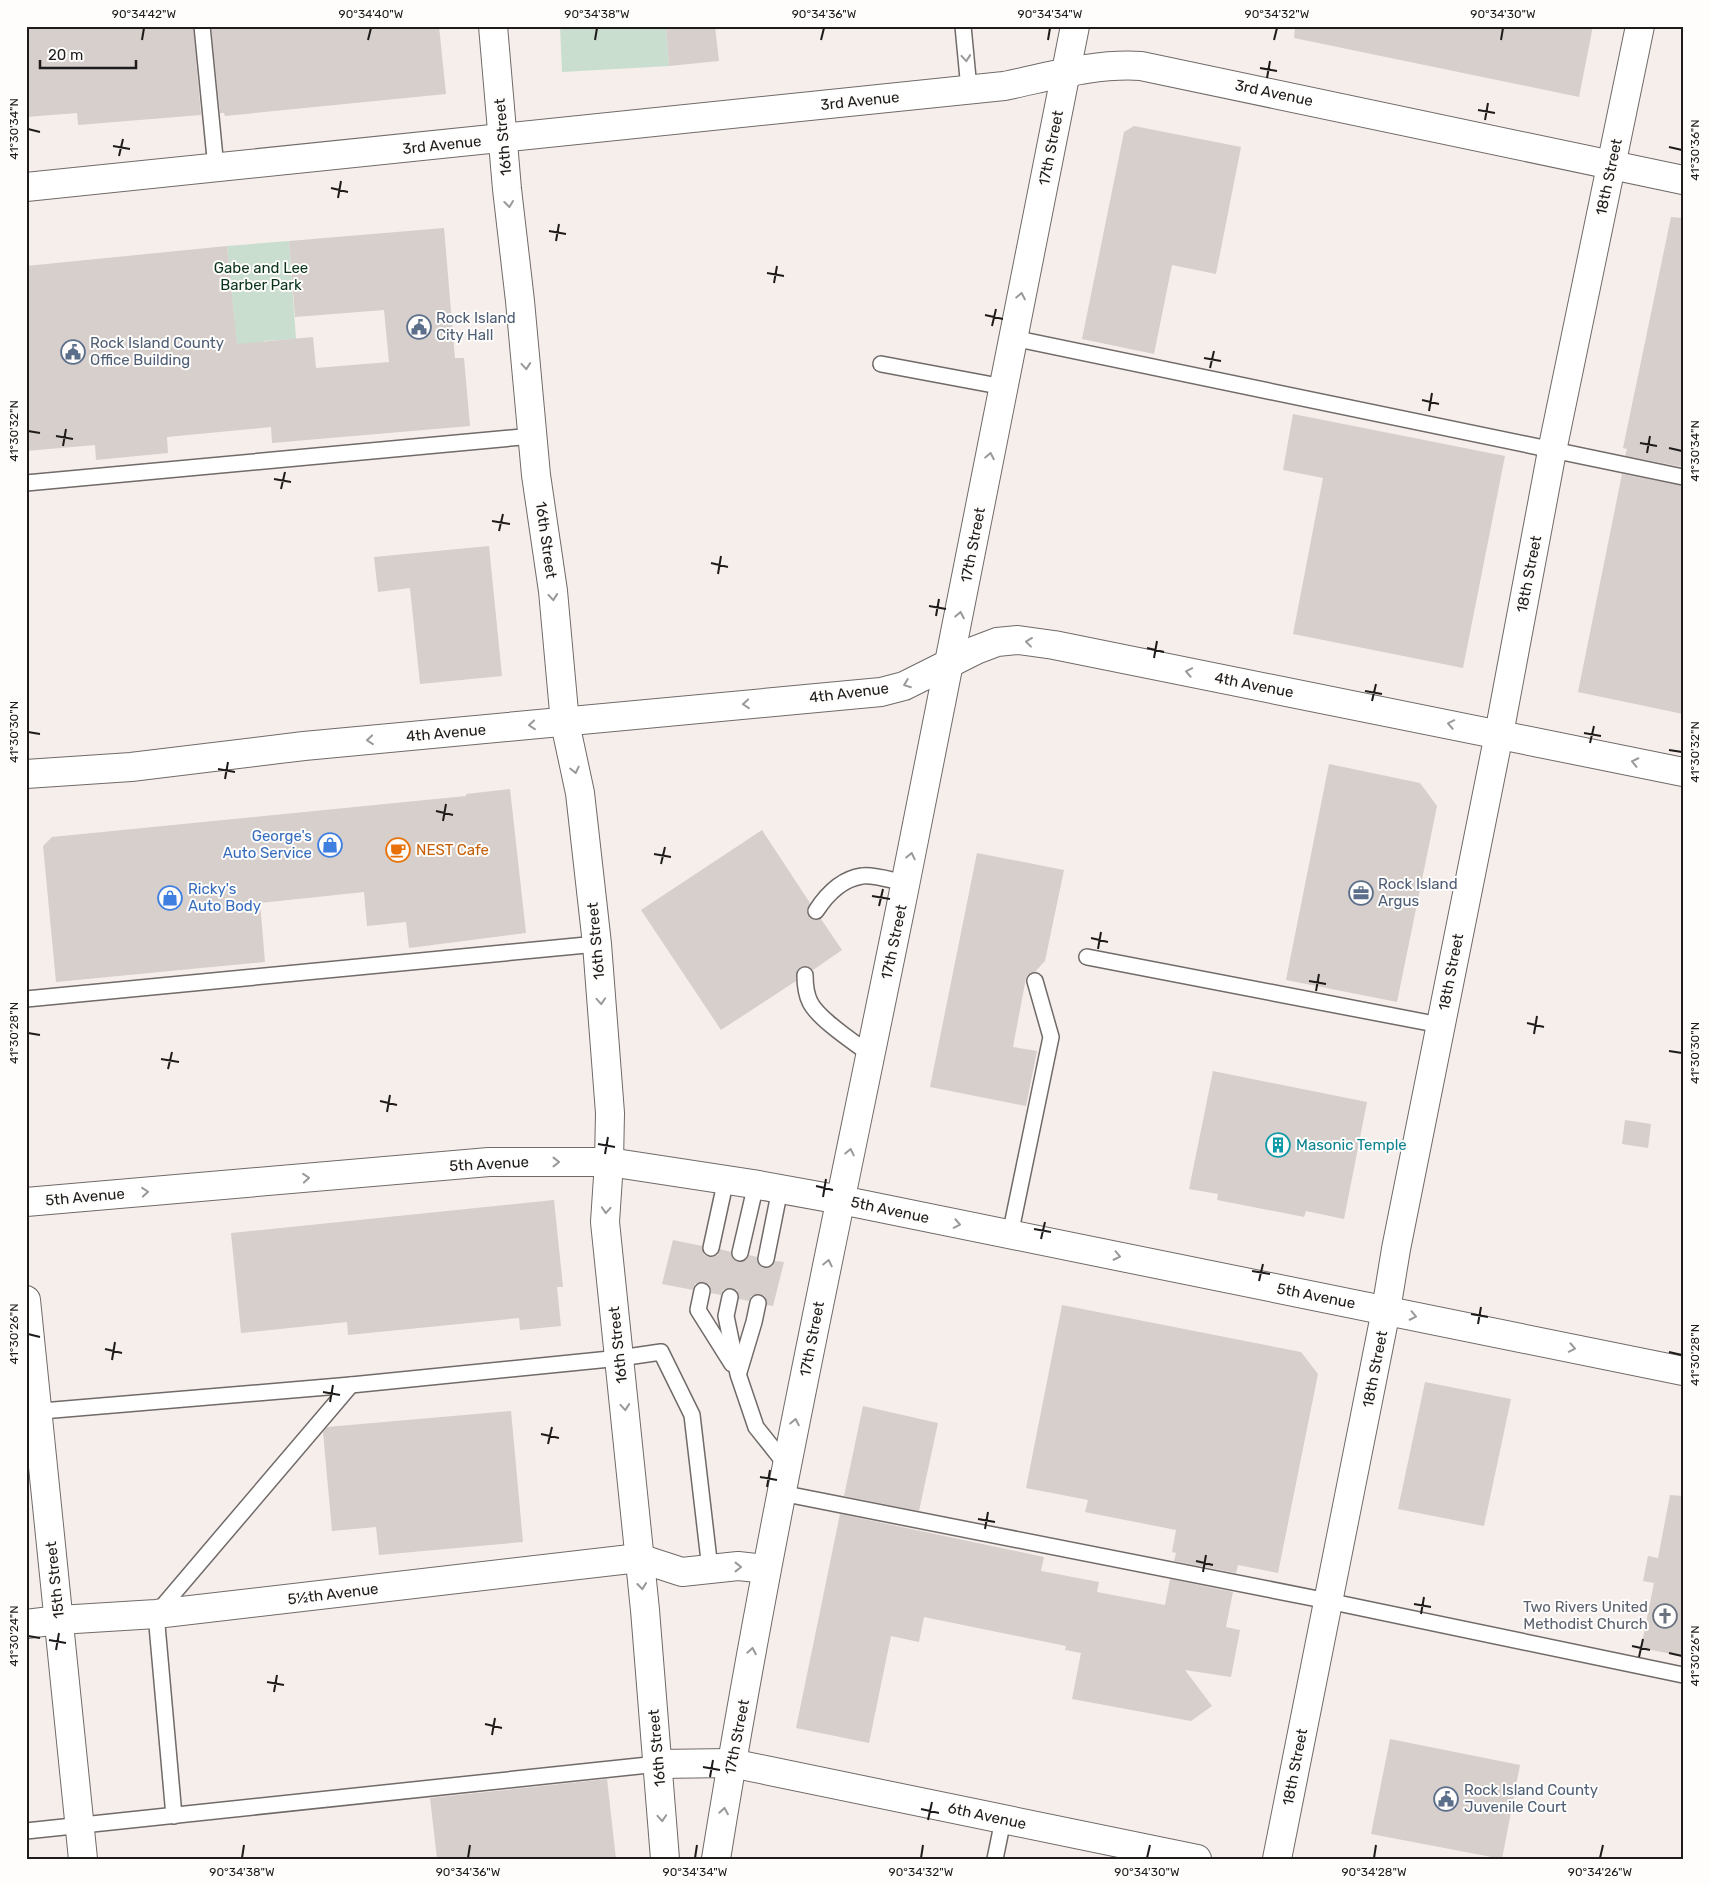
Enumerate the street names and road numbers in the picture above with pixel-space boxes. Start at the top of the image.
street label: 3rd Avenue [1233,76,1315,110]
street label: 3rd Avenue [820,88,900,114]
street label: 16th Street [491,97,515,176]
street label: 17th Street [1035,109,1067,187]
street label: 3rd Avenue [402,132,482,158]
street label: 18th Street [1592,137,1626,217]
street label: 16th Street [532,500,560,580]
street label: 17th Street [957,506,989,584]
street label: 18th Street [1513,534,1545,614]
street label: 4th Avenue [1213,669,1295,701]
street label: 4th Avenue [808,679,890,707]
street label: 4th Avenue [405,721,487,745]
street label: 16th Street [584,901,608,980]
street label: 17th Street [877,903,911,981]
street label: 18th Street [1435,932,1467,1012]
street label: 5th Avenue [449,1153,529,1175]
street label: 5th Avenue [45,1185,125,1209]
street label: 5th Avenue [849,1193,931,1227]
street label: 5th Avenue [1275,1280,1357,1312]
street label: 17th Street [796,1300,828,1378]
street label: 16th Street [605,1305,631,1384]
street label: 18th Street [1359,1329,1391,1409]
street label: 15th Street [42,1540,68,1619]
street label: 5½th Avenue [287,1580,379,1608]
street label: 17th Street [721,1698,753,1776]
street label: 16th Street [645,1708,669,1787]
street label: 18th Street [1279,1727,1311,1807]
street label: 6th Avenue [946,1799,1028,1833]

